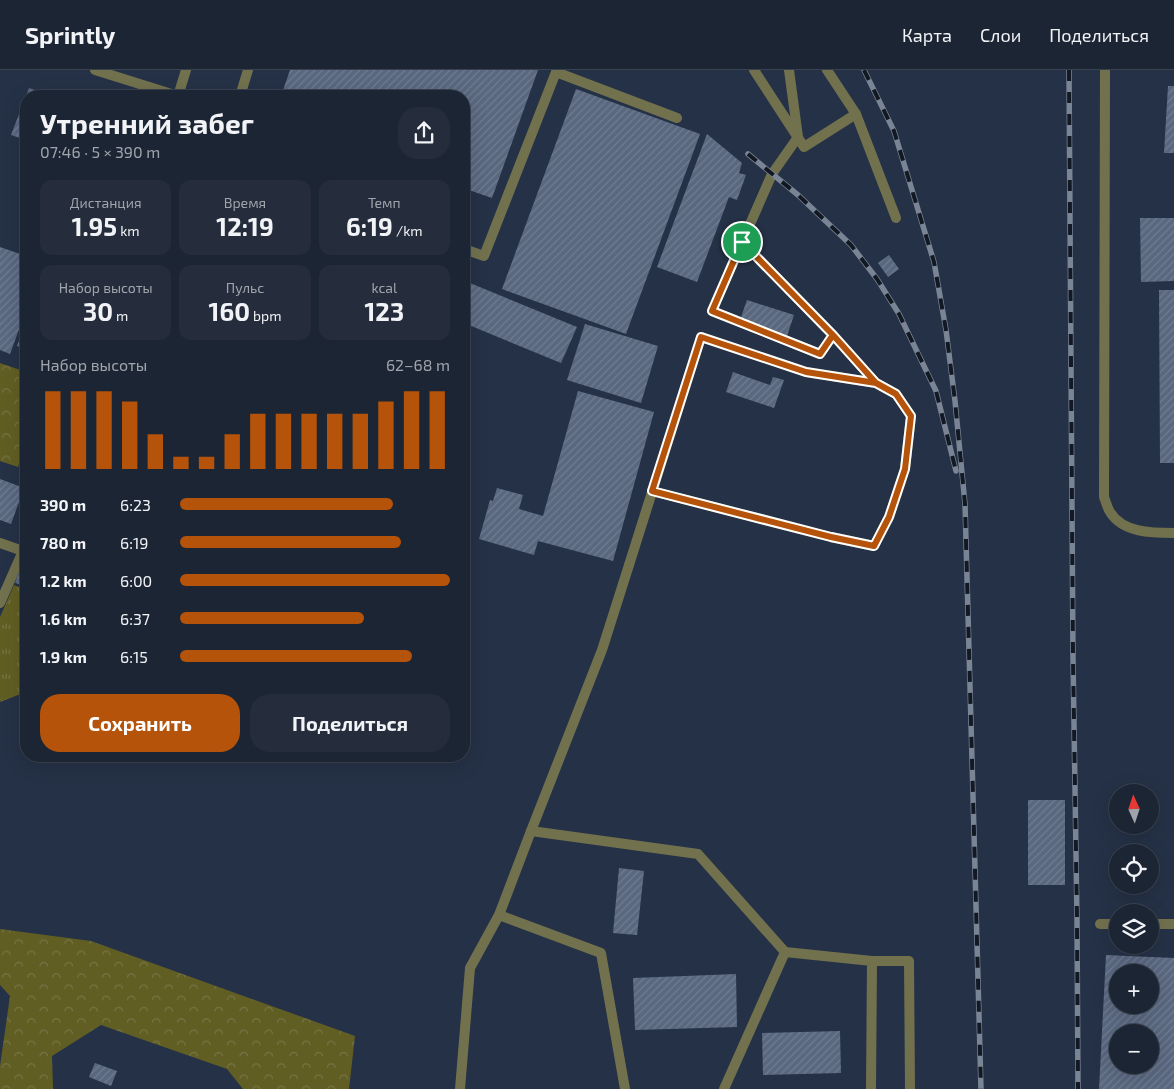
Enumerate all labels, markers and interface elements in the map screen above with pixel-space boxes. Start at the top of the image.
text: Sprintly [25,20,115,49]
text: Карта [902,24,952,46]
text: Слои [980,24,1021,46]
text: Поделиться [1049,24,1149,46]
text: Утренний забег [40,106,254,140]
button: share [398,107,450,159]
text: 07:46 · 5 × 390 m [40,142,160,161]
text: Дистанция [70,194,142,211]
text: Время [224,194,266,211]
text: Темп [368,194,401,211]
text: 1.95 [72,211,117,241]
text: 12:19 [216,211,274,241]
text: 6:19 [346,211,393,241]
pin [721,221,763,263]
text: km [117,222,140,239]
text: /km [393,222,423,239]
icon: arrive [728,228,756,256]
text: Набор высоты [59,279,153,296]
text: Пульс [226,279,264,296]
text: kcal [372,279,397,296]
text: 30 [83,296,113,326]
text: 160 [209,296,250,326]
text: 123 [365,296,404,326]
text: m [113,307,128,324]
text: bpm [250,307,281,324]
text: Набор высоты [40,355,147,374]
text: 62–68 m [386,355,450,374]
text: 390 m [40,495,86,514]
text: 6:23 [120,495,151,514]
text: 780 m [40,533,86,552]
text: 6:19 [120,533,148,552]
text: 1.2 km [40,571,87,590]
text: 6:00 [120,571,152,590]
text: 1.6 km [40,609,87,628]
text: 6:37 [120,609,150,628]
text: 1.9 km [40,647,87,666]
text: 6:15 [120,647,148,666]
button: Сохранить [40,694,240,752]
button: Поделиться [250,694,450,752]
north arrow [1109,784,1159,834]
map controls [1109,784,1159,1074]
button: locate [1109,844,1159,894]
button: layers [1109,904,1159,954]
button: + [1109,964,1159,1014]
button: − [1109,1024,1159,1074]

